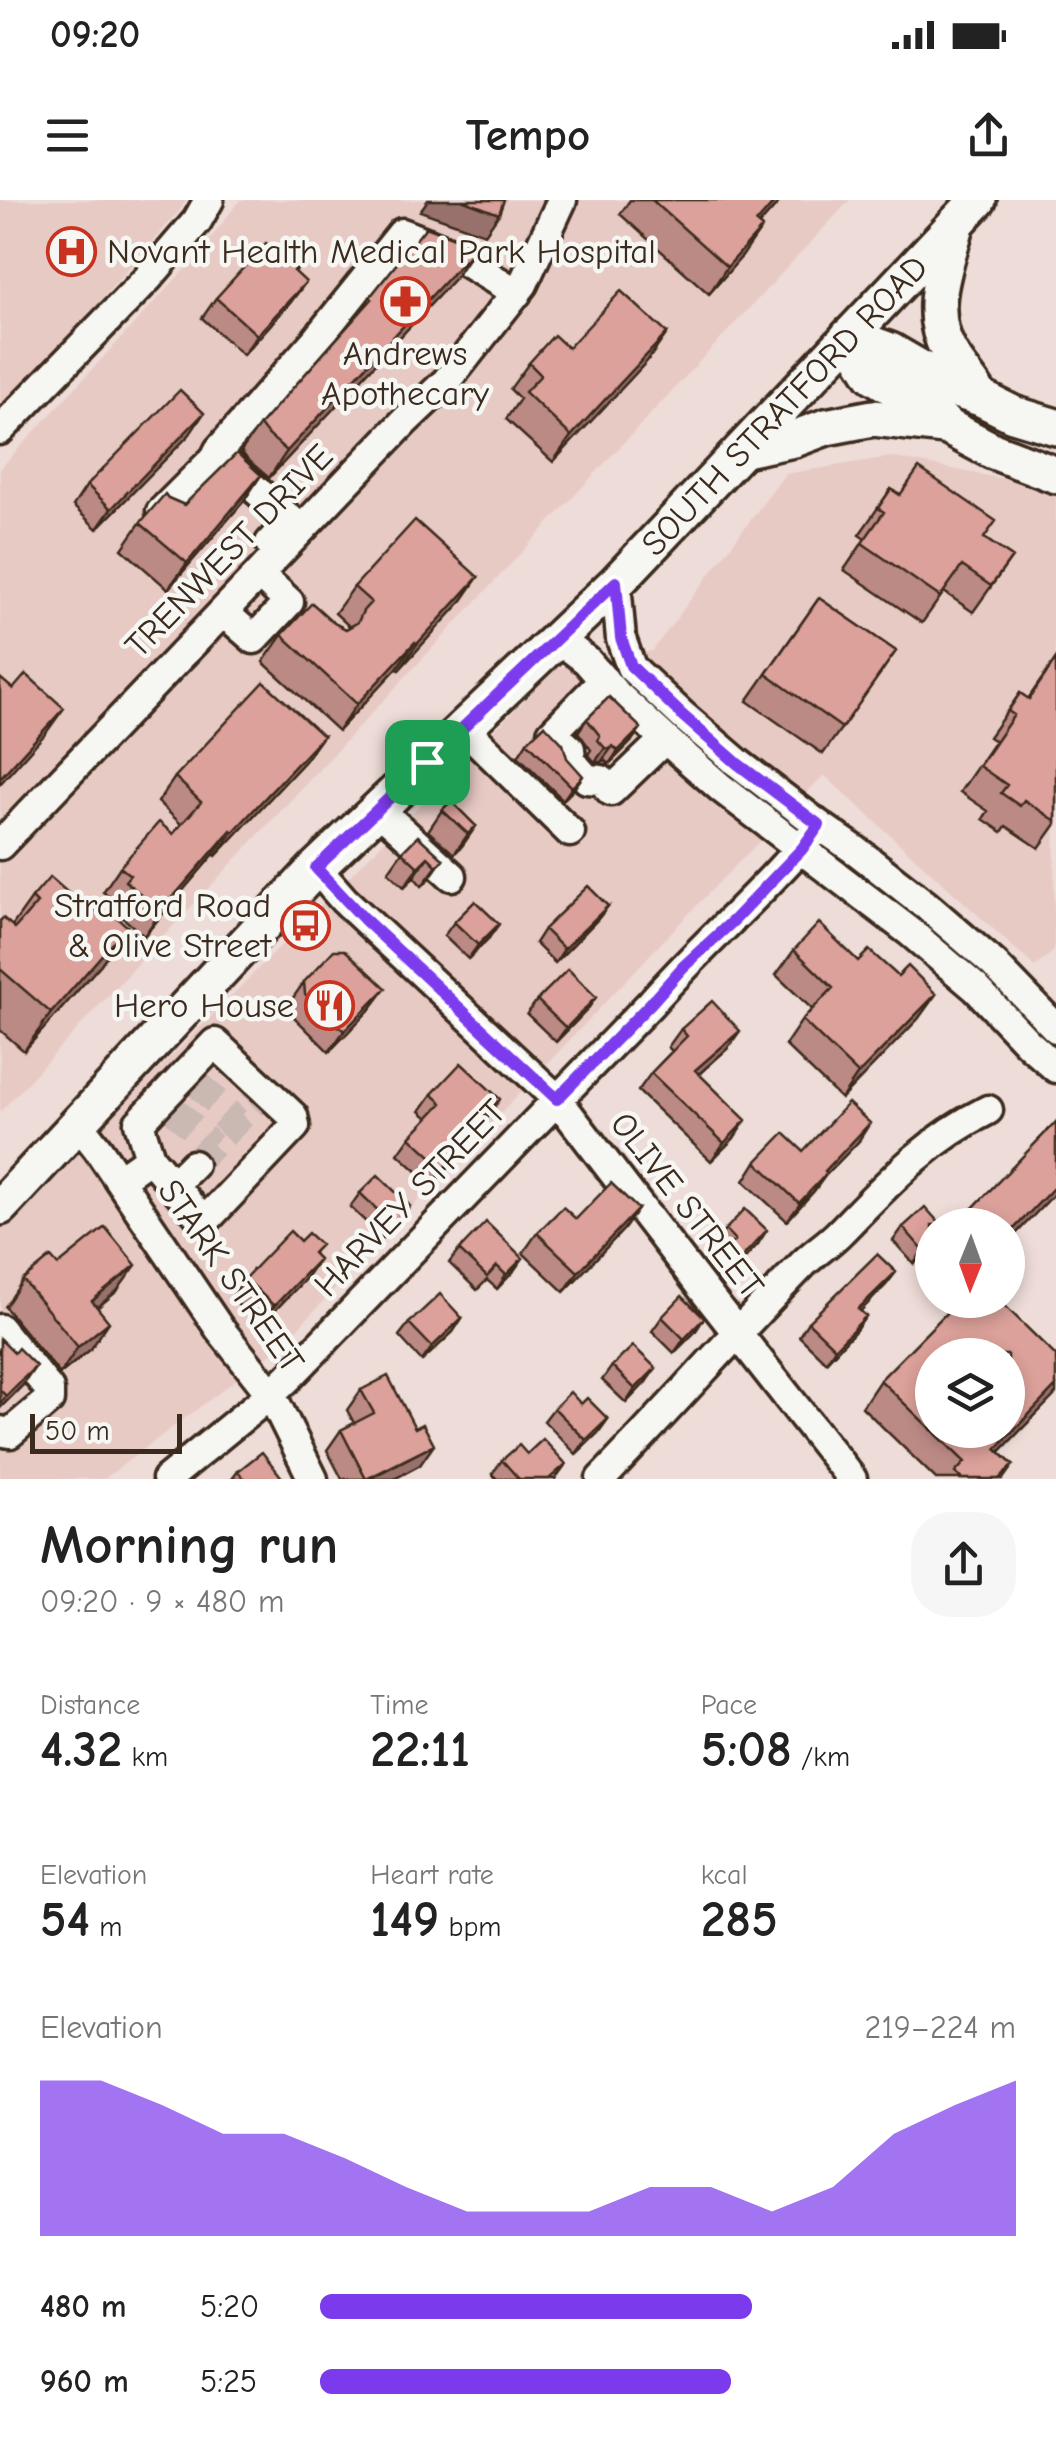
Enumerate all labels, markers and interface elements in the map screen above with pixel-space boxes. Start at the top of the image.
text: 09:20 [50,13,140,57]
icon: menu [40,108,95,163]
icon: share [961,108,1016,163]
text: Tempo [466,109,590,161]
hospital icon: Novant Health Medical Park Hospital [46,225,98,277]
place label: Novant Health Medical Park Hospital [107,231,656,272]
street label: SOUTH STRATFORD ROAD [633,246,936,564]
pharmacy icon: Andrews Apothecary [379,275,431,327]
place label: Andrews Apothecary [321,333,489,414]
street label: TRENWEST DRIVE [117,436,341,666]
pin [385,720,470,805]
icon: arrive [400,735,455,790]
place label: Stratford Road & Olive Street [54,885,272,966]
bus stop icon: Stratford Road & Olive Street [280,899,332,951]
restaurant icon: Hero House [303,979,355,1031]
place label: Hero House [114,985,294,1026]
street label: HARVEY STREET [306,1091,514,1305]
street label: OLIVE STREET [602,1104,772,1306]
street label: STARK STREET [149,1172,313,1380]
north arrow [915,1208,1025,1318]
map controls [915,1208,1025,1448]
button: layers [915,1338,1025,1448]
scale bar [30,1409,182,1454]
text: 50 m [45,1415,110,1447]
button: share [911,1512,1016,1617]
text: Morning run [40,1513,338,1577]
text: 09:20 · 9 × 480 m [40,1583,285,1620]
text: Distance [40,1689,140,1721]
text: Time [370,1689,428,1721]
text: Pace [701,1689,757,1721]
text: 4.32 [40,1721,122,1779]
text: 22:11 [370,1721,470,1779]
text: 5:08 [701,1721,792,1779]
text: km [122,1741,168,1773]
text: /km [792,1741,850,1773]
text: Elevation [40,1859,147,1891]
text: Heart rate [370,1859,494,1891]
text: kcal [701,1859,748,1891]
text: 54 [40,1891,90,1949]
text: 149 [370,1891,439,1949]
text: 285 [701,1891,778,1949]
text: m [90,1911,123,1943]
text: bpm [439,1911,501,1943]
text: Elevation [40,2009,163,2046]
text: 219–224 m [864,2009,1016,2046]
text: 480 m [40,2288,127,2325]
text: 5:20 [200,2288,259,2325]
text: 960 m [40,2363,129,2400]
text: 5:25 [200,2363,257,2400]

